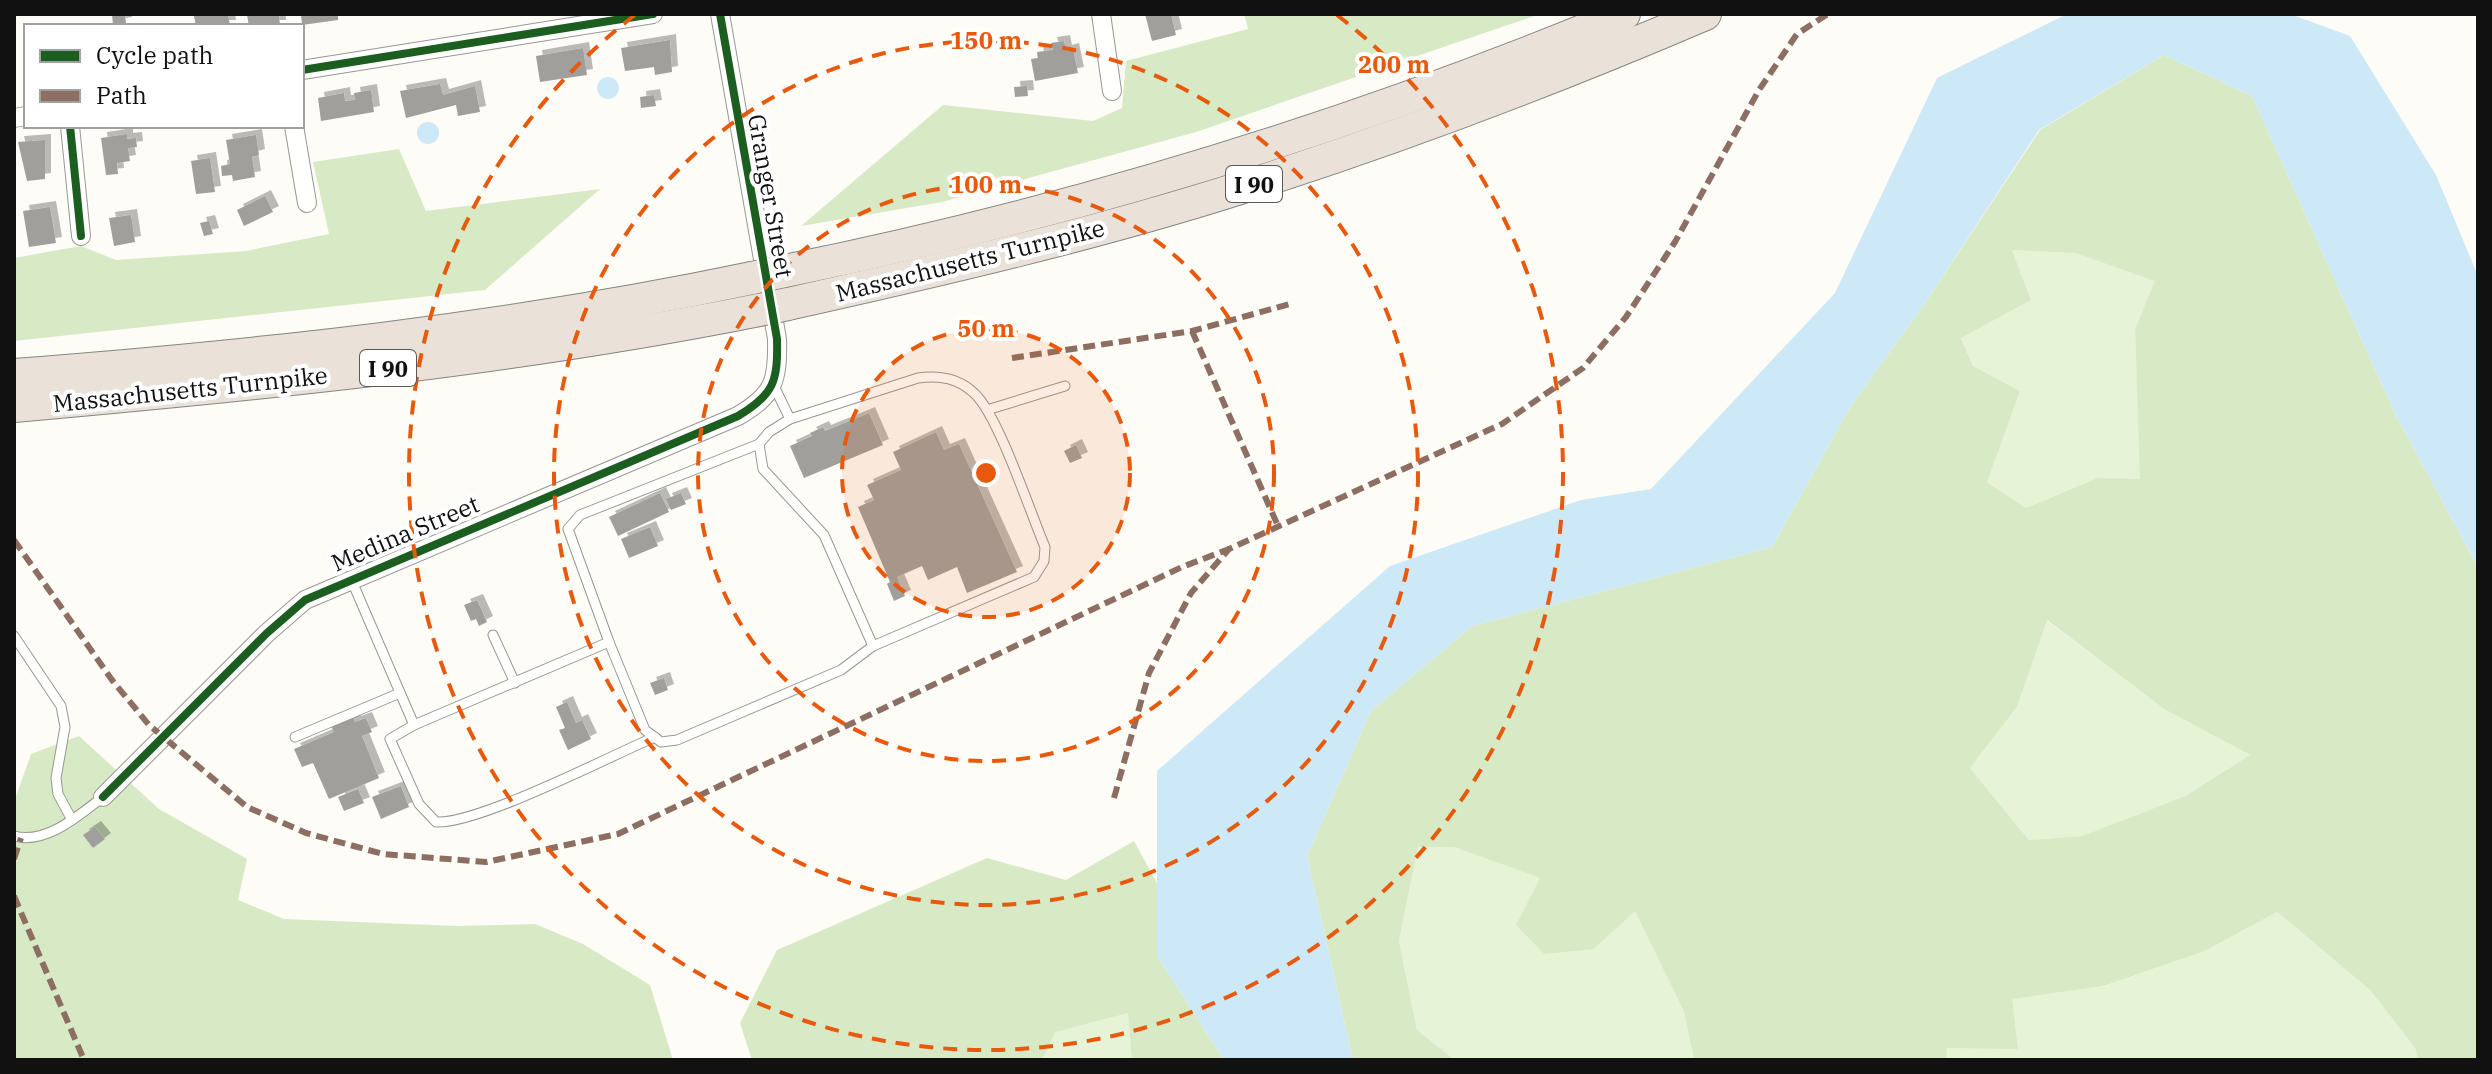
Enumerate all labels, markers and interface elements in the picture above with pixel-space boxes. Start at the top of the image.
legend [24,24,304,128]
text: 150 m [950,24,1022,56]
text: Cycle path [96,39,213,71]
text: 200 m [1358,48,1430,80]
text: Path [96,79,147,111]
street label: Granger Street [741,112,801,280]
road number: I 90 [1226,166,1282,202]
text: 100 m [950,168,1022,200]
street label: Massachusetts Turnpike [832,211,1108,309]
text: 50 m [957,312,1015,344]
road number: I 90 [360,350,416,386]
street label: Massachusetts Turnpike [51,359,329,419]
centre of rings [972,459,1000,487]
street label: Medina Street [326,487,484,579]

